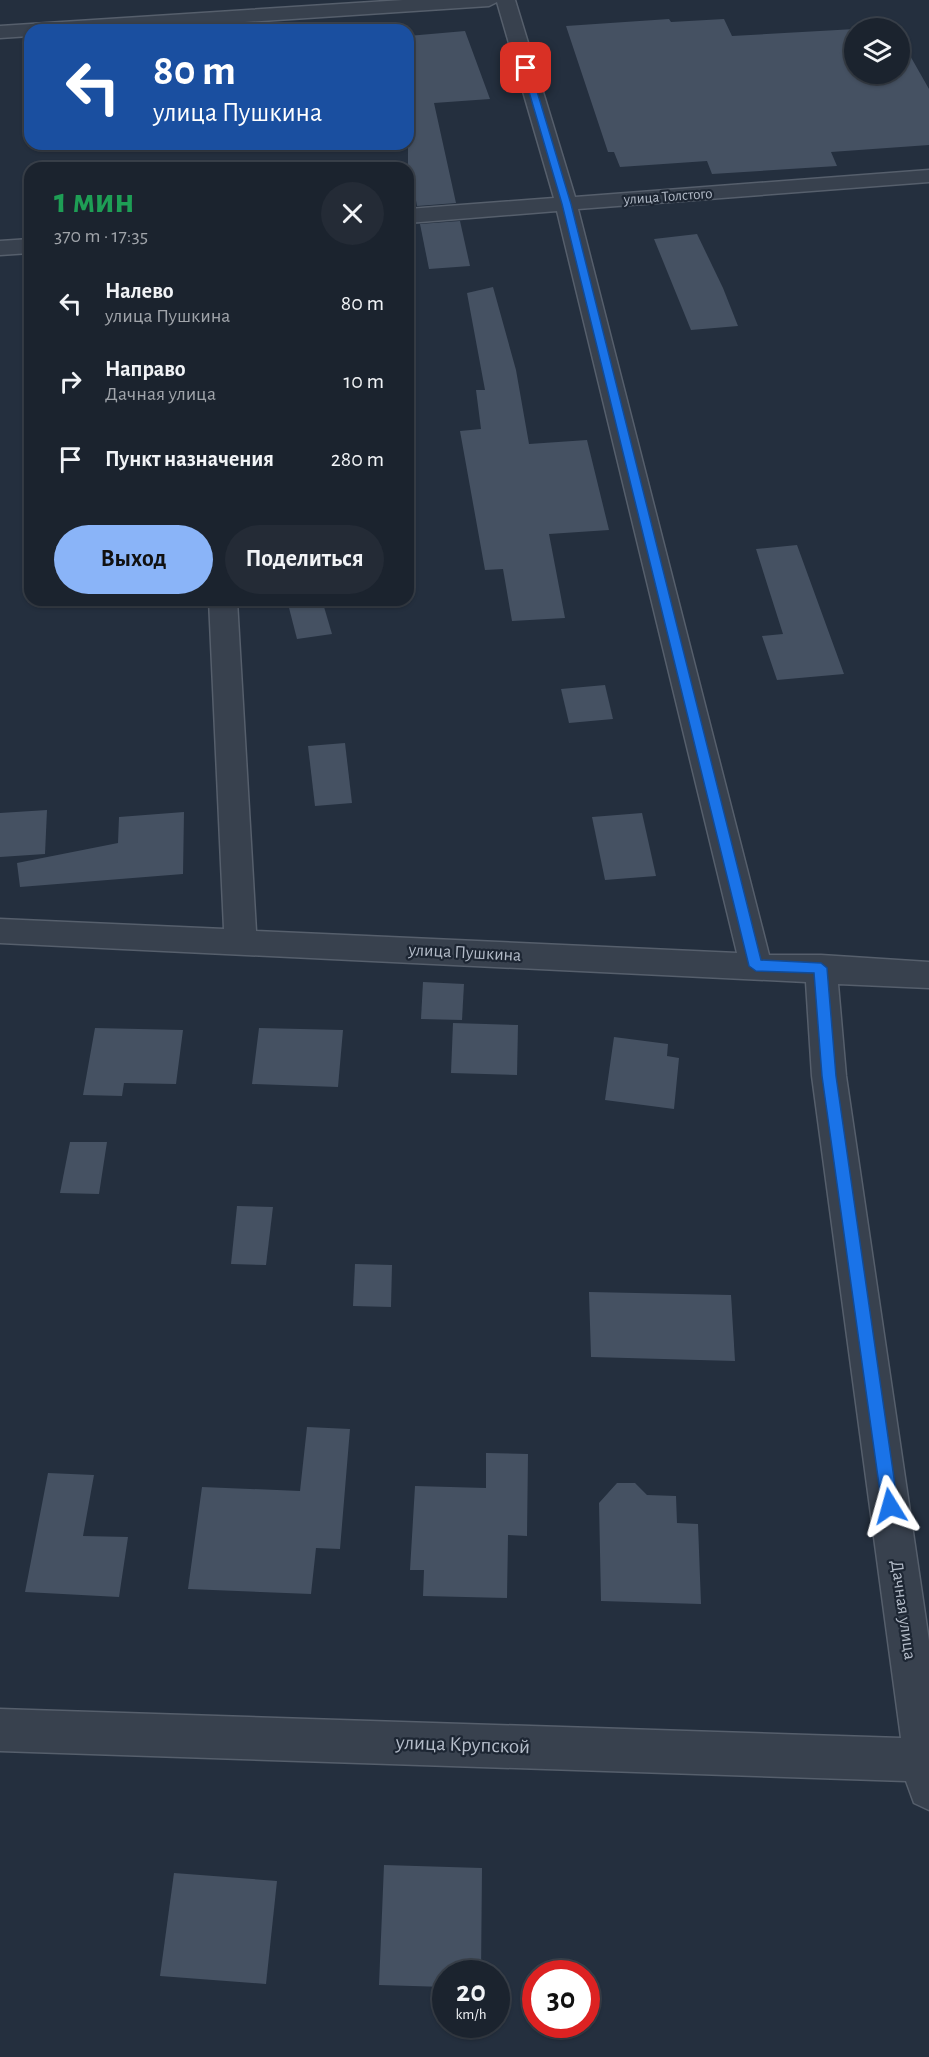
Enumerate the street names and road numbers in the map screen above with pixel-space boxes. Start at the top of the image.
street label: улица Толстого [622,186,713,207]
street label: улица Пушкина [407,941,522,965]
street label: Дачная улица [887,1559,919,1661]
street label: улица Крупской [394,1732,531,1757]

